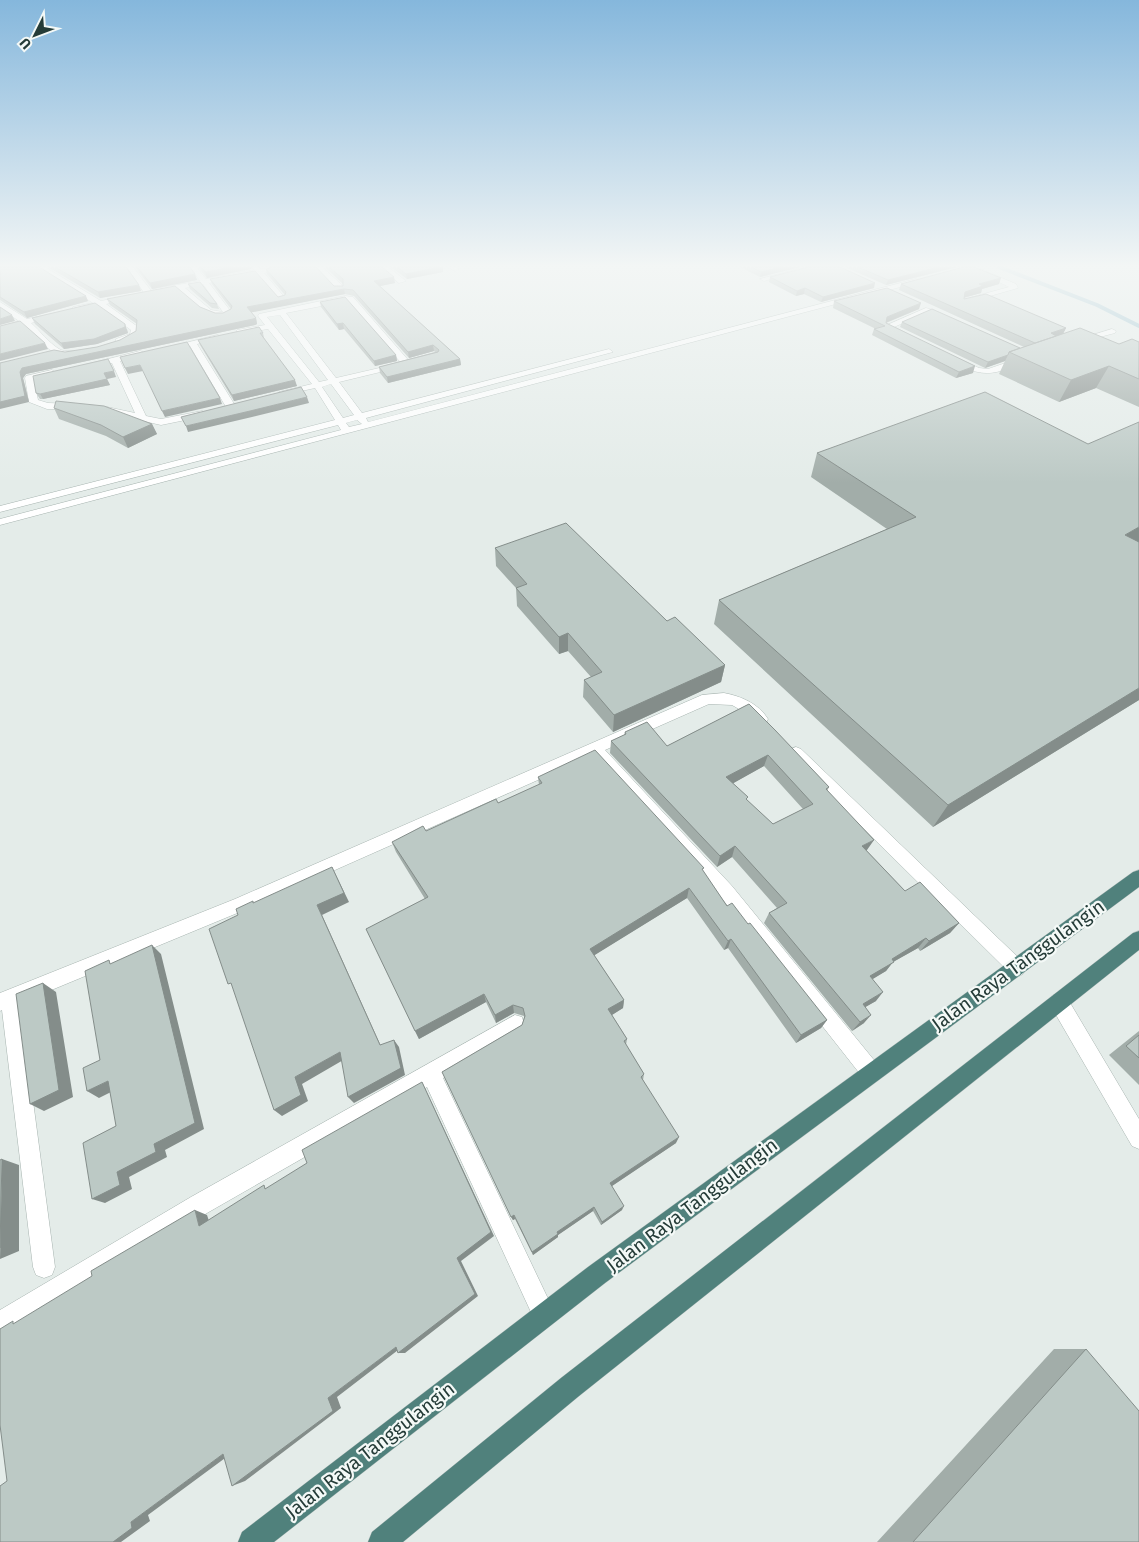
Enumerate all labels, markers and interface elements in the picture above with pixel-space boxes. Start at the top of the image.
north arrow [10,10,60,60]
text: U [16,34,35,52]
street label: Jalan Raya Tanggulangin [927,895,1109,1035]
street label: Jalan Raya Tanggulangin [602,1133,782,1277]
street label: Jalan Raya Tanggulangin [281,1377,459,1523]

